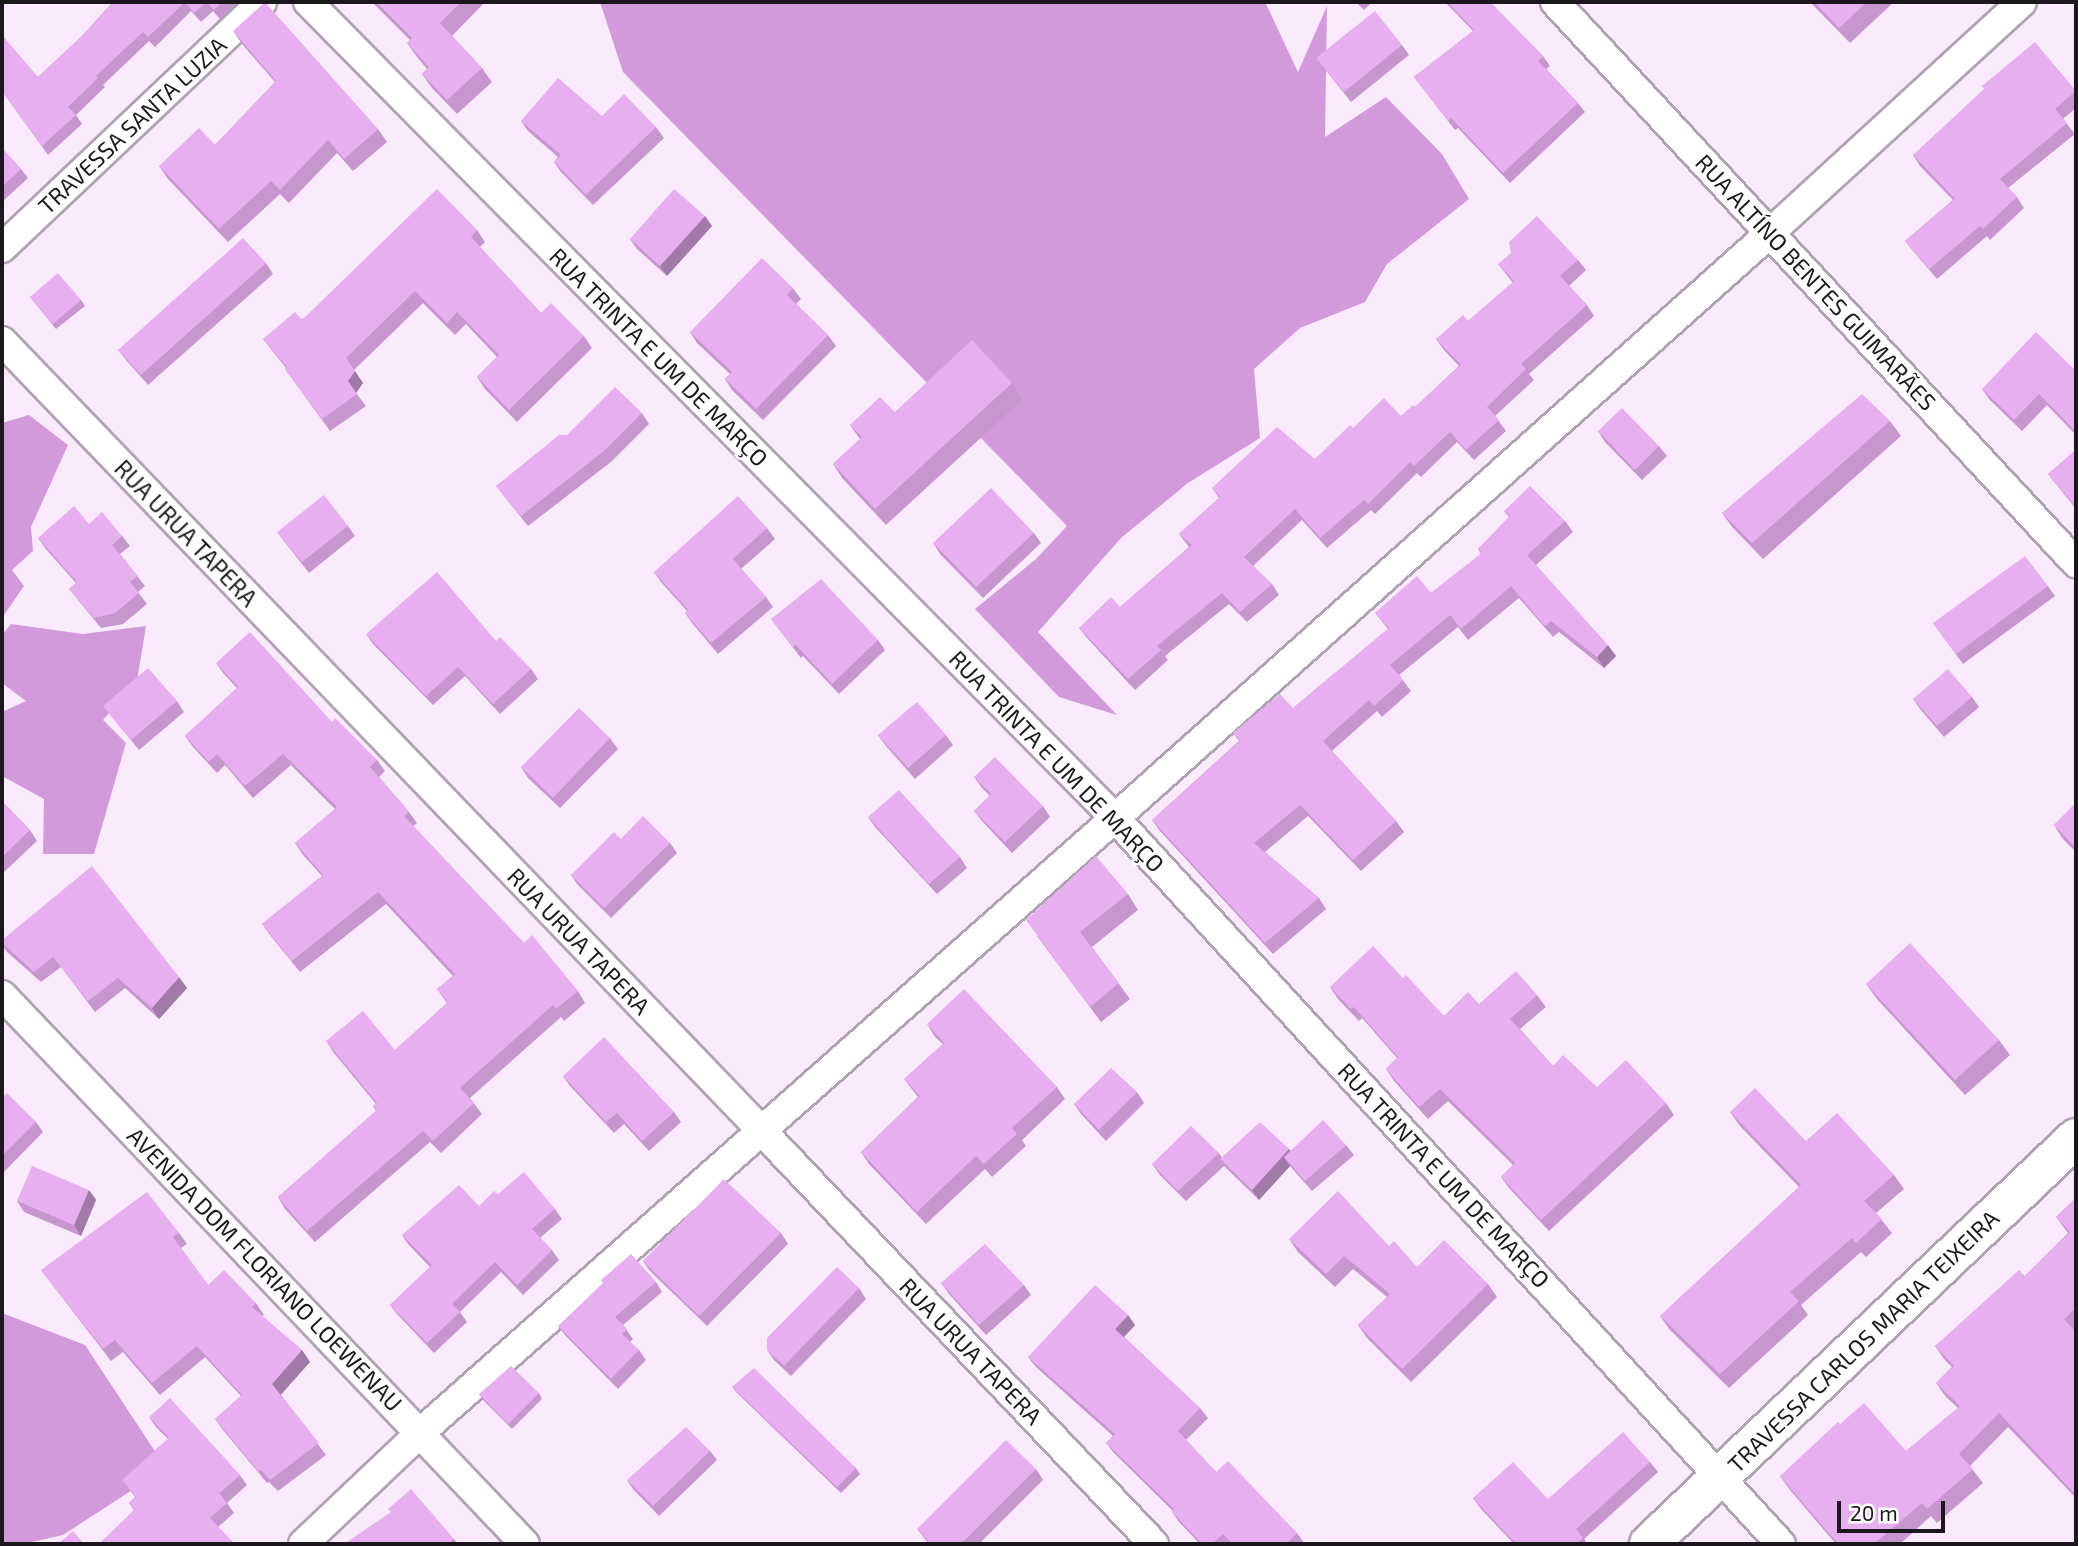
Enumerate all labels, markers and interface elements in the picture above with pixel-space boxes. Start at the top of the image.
street label: TRAVESSA SANTA LUZIA [32,30,232,220]
street label: RUA ALTÍNO BENTES GUIMARÃES [1690,148,1942,416]
street label: RUA TRINTA E UM DE MARÇO [544,242,774,472]
street label: RUA URUA TAPERA [109,454,263,612]
street label: RUA TRINTA E UM DE MARÇO [943,644,1171,878]
street label: RUA URUA TAPERA [502,862,656,1020]
street label: RUA TRINTA E UM DE MARÇO [1332,1056,1556,1294]
street label: AVENIDA DOM FLORIANO LOEWENAU [122,1121,408,1417]
street label: TRAVESSA CARLOS MARIA TEIXEIRA [1721,1203,2005,1479]
street label: RUA URUA TAPERA [894,1272,1048,1430]
scale bar [1840,1486,1948,1530]
text: 20 m [1850,1500,1898,1525]

